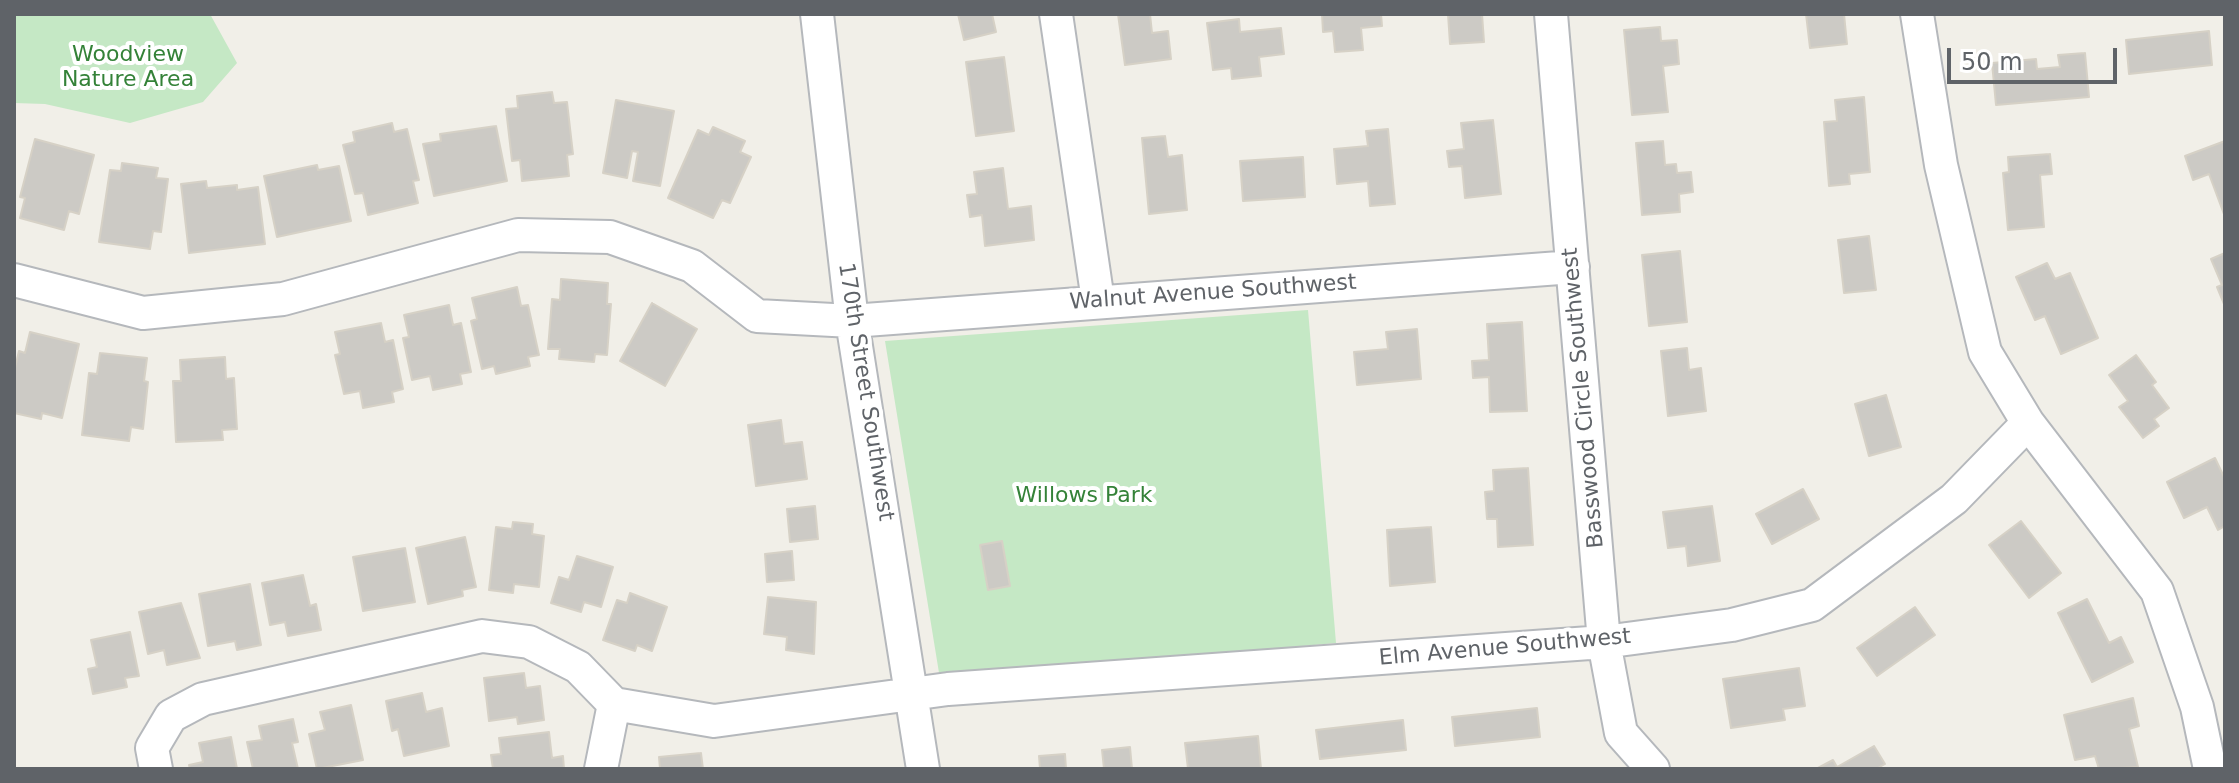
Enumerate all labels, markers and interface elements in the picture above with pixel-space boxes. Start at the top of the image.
scale bar [1951,32,2121,82]
park label: Woodview Nature Area [62,42,194,94]
text: 50 m [1961,48,2023,76]
street label: Basswood Circle Southwest [1558,247,1610,549]
street label: 170th Street Southwest [832,261,898,523]
street label: Walnut Avenue Southwest [1069,270,1357,316]
park label: Willows Park [1015,483,1153,509]
street label: Elm Avenue Southwest [1378,624,1632,672]

